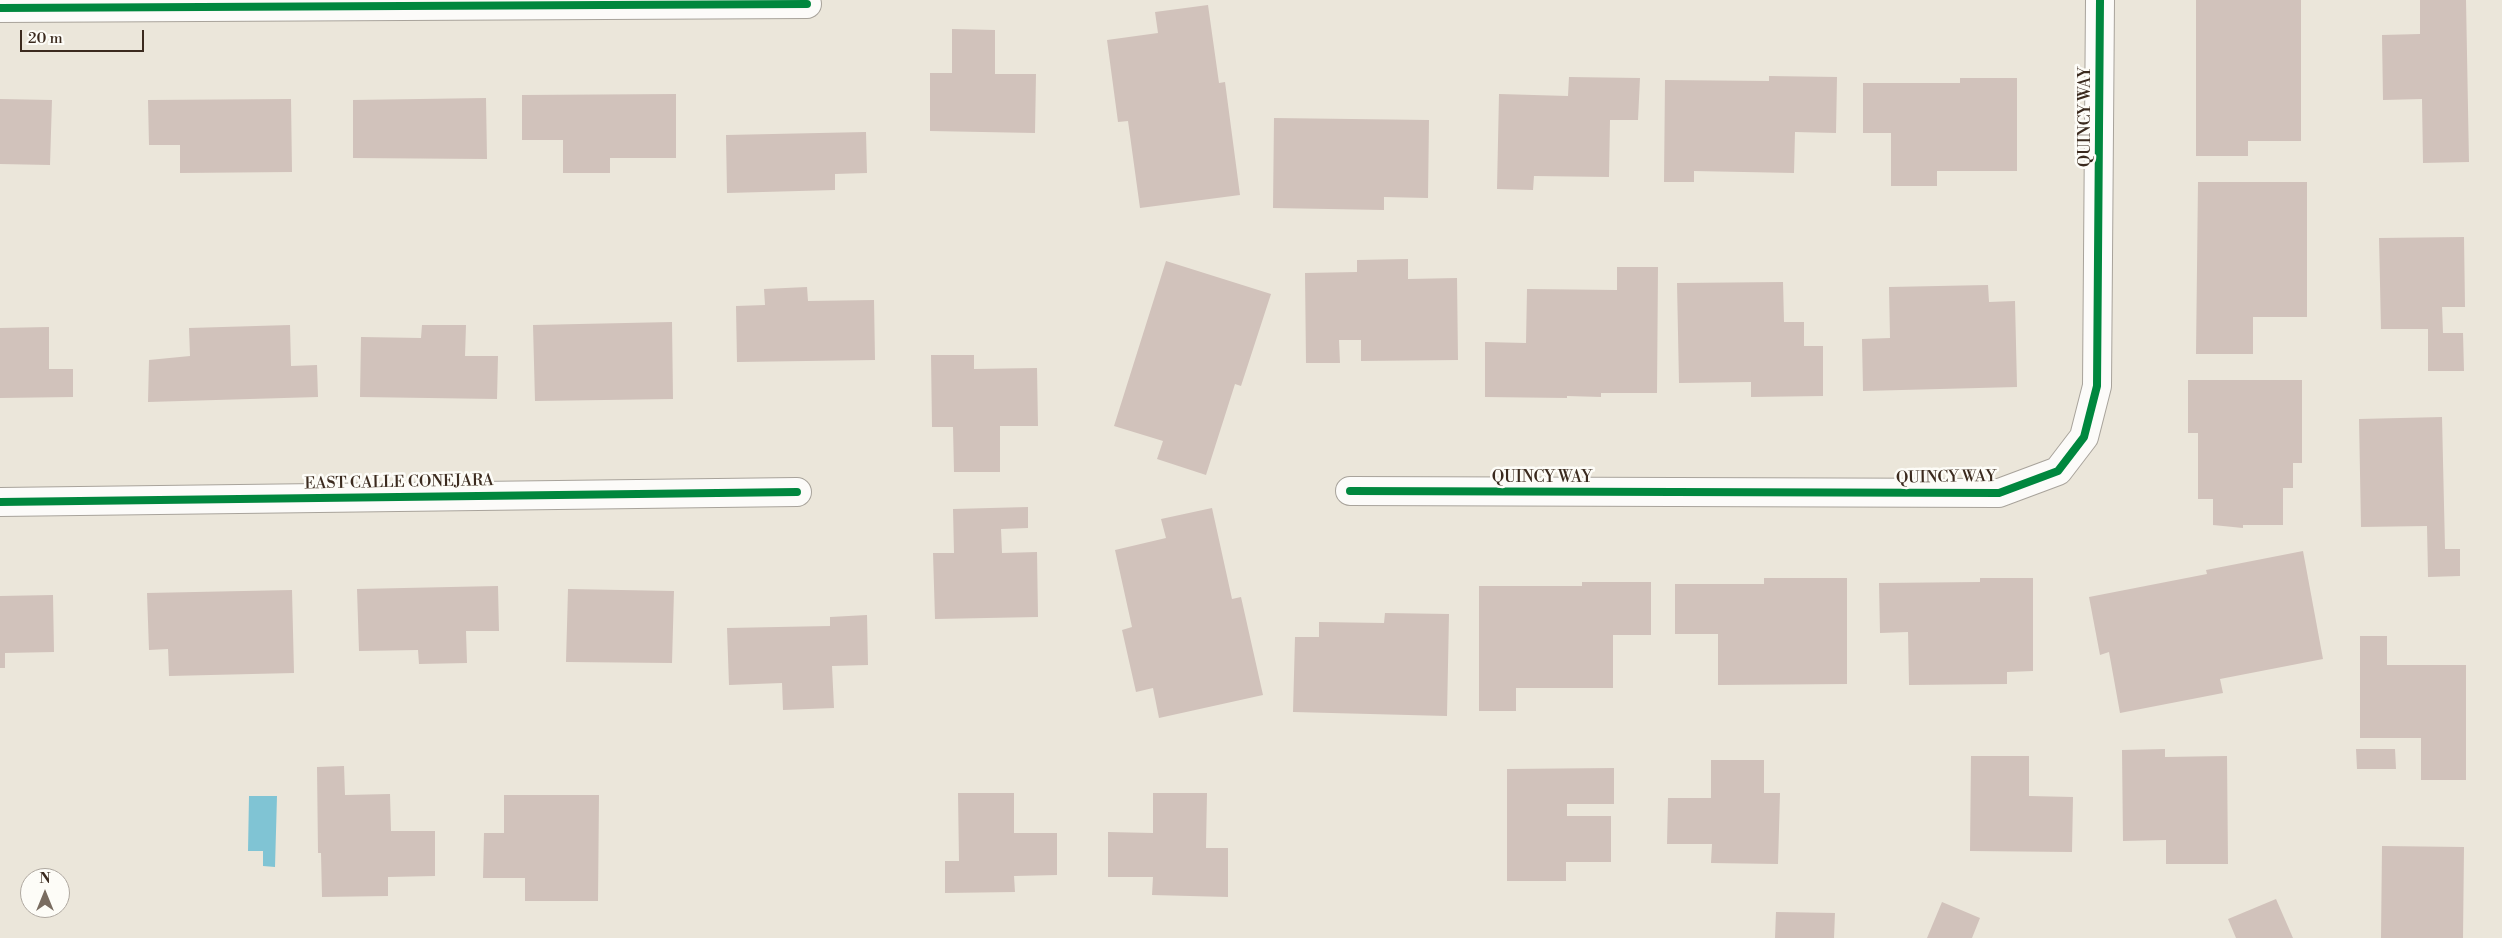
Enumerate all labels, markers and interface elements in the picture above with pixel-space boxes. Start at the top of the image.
scale bar [22,20,146,52]
text: 20 m [28,29,63,48]
street label: QUINCY WAY [2076,67,2096,167]
street label: QUINCY WAY [1492,468,1592,488]
street label: QUINCY WAY [1896,468,1996,488]
street label: EAST CALLE CONEJARA [304,472,494,494]
north arrow [20,868,70,918]
text: N [39,870,51,888]

